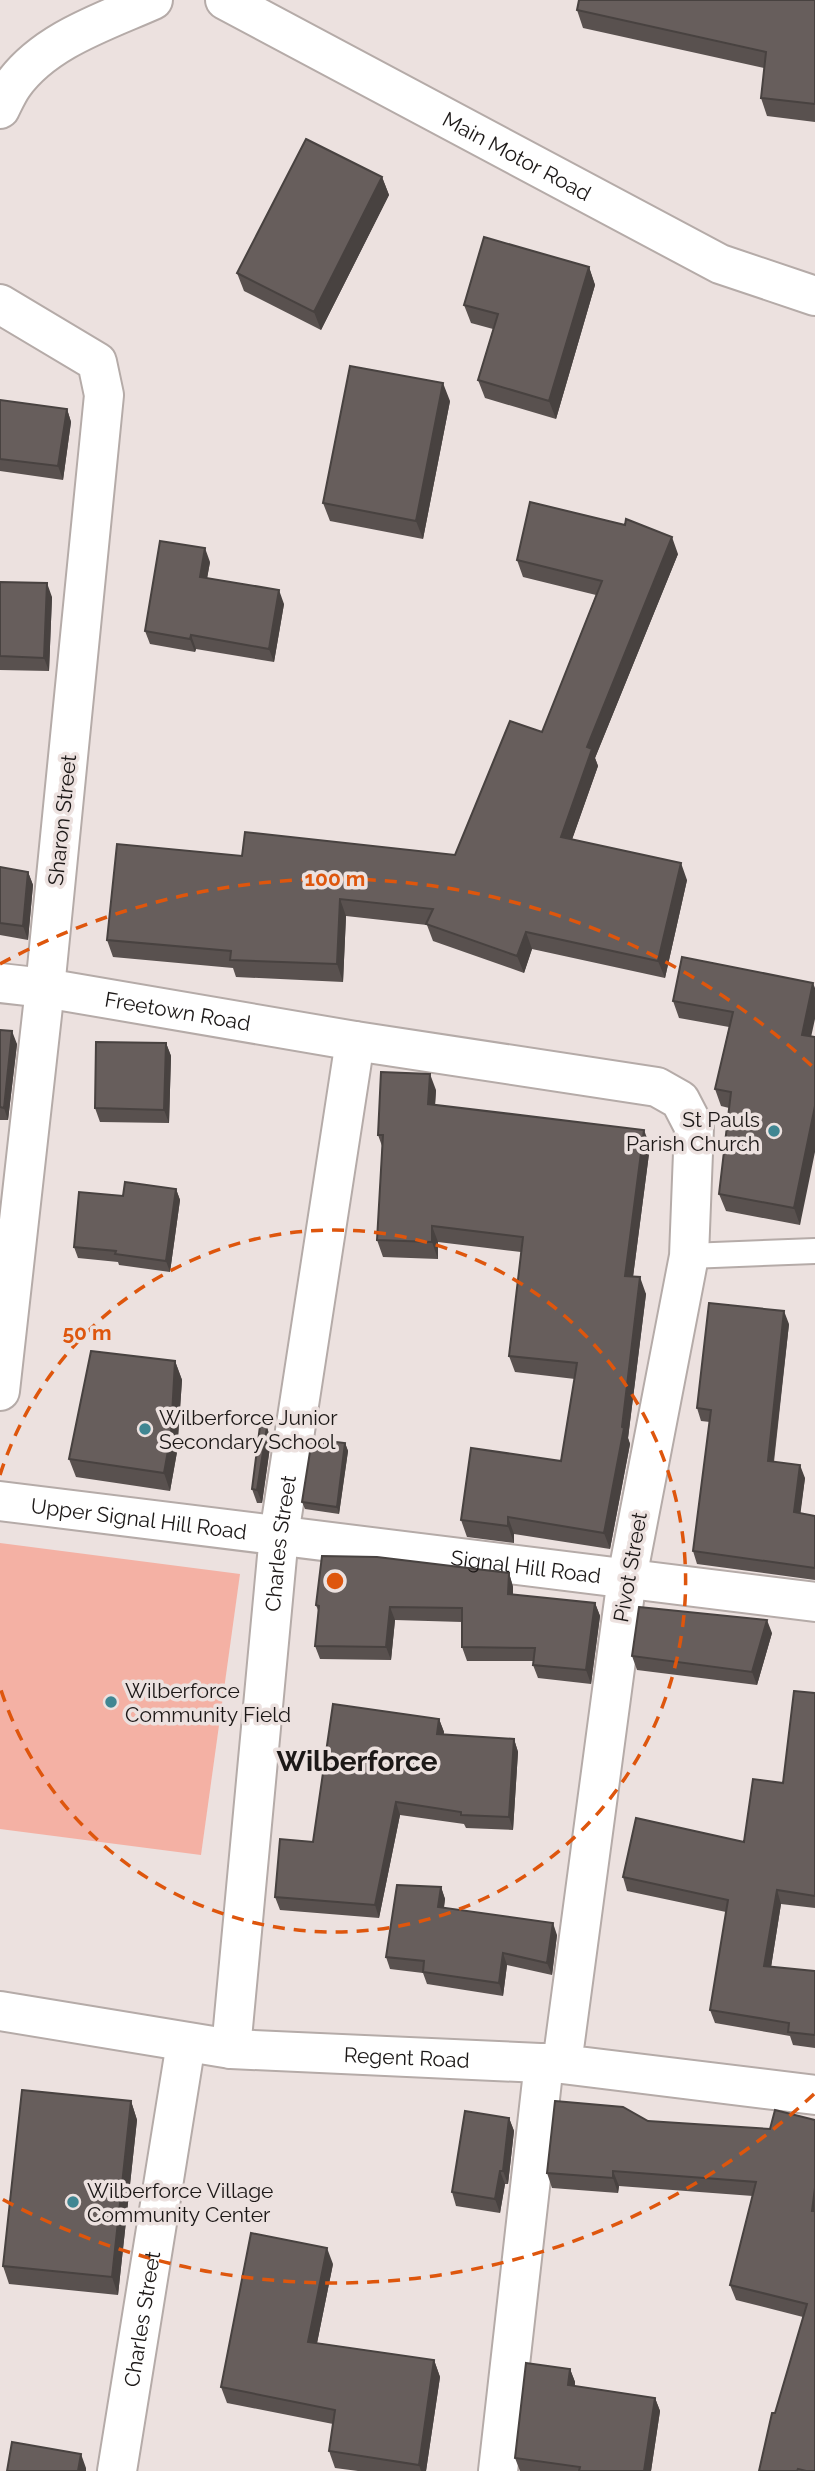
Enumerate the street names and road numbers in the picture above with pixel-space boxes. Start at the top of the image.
street label: Main Motor Road [439,106,596,206]
street label: Sharon Street [43,753,81,887]
street label: Freetown Road [103,986,252,1035]
street label: Charles Street [259,1473,301,1613]
street label: Upper Signal Hill Road [30,1492,248,1544]
street label: Pivot Street [608,1510,652,1624]
street label: Signal Hill Road [449,1544,602,1588]
street label: Regent Road [343,2042,470,2072]
street label: Charles Street [118,2249,165,2389]

